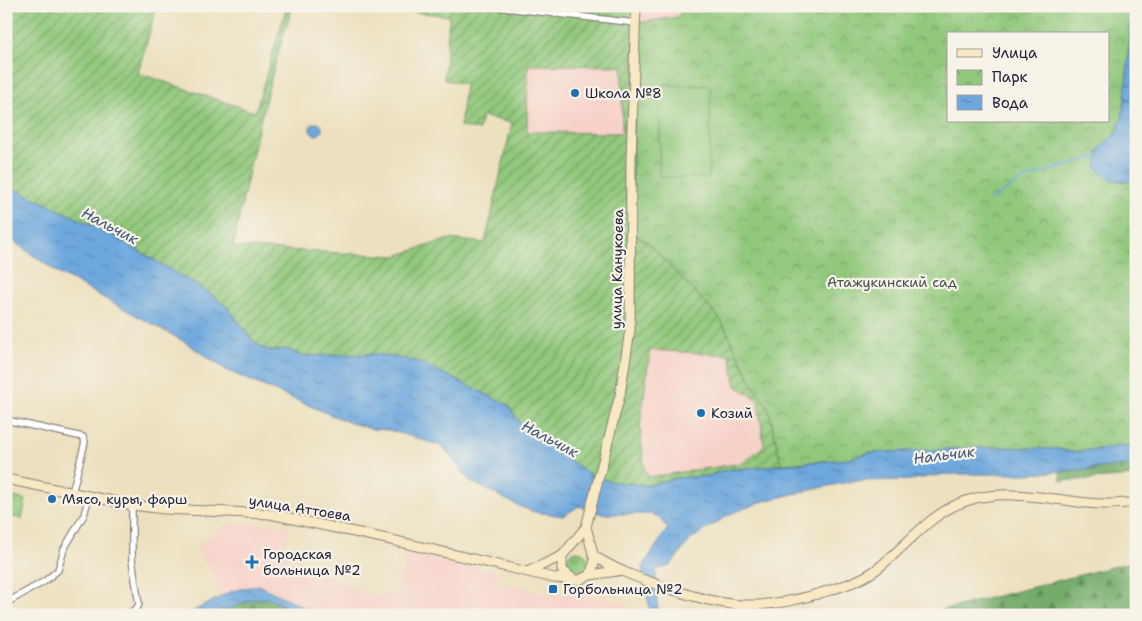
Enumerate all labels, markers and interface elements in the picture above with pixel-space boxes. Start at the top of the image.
legend [947,32,1110,122]
text: Улица [992,43,1038,63]
text: Парк [992,67,1028,87]
place label: Школа №8 [585,84,662,102]
marker: Школа №8 [569,87,581,99]
text: Вода [992,93,1029,113]
water label: Нальчик [78,203,143,250]
street label: улица Канукоева [607,208,627,329]
park label: Атажукинский сад [827,273,957,291]
place label: Козий [711,404,753,422]
marker: Козий [695,407,707,419]
water label: Нальчик [518,416,583,463]
water label: Нальчик [912,441,977,469]
place label: Мясо, куры, фарш [62,490,187,508]
street label: улица Аттоева [248,491,353,525]
marker: Мясо, куры, фарш [46,493,58,505]
place label: Городская больница №2 [263,545,361,579]
marker: Городская больница №2 [245,555,259,569]
place label: Горбольница №2 [563,580,683,598]
marker: Горбольница №2 [547,583,559,595]

